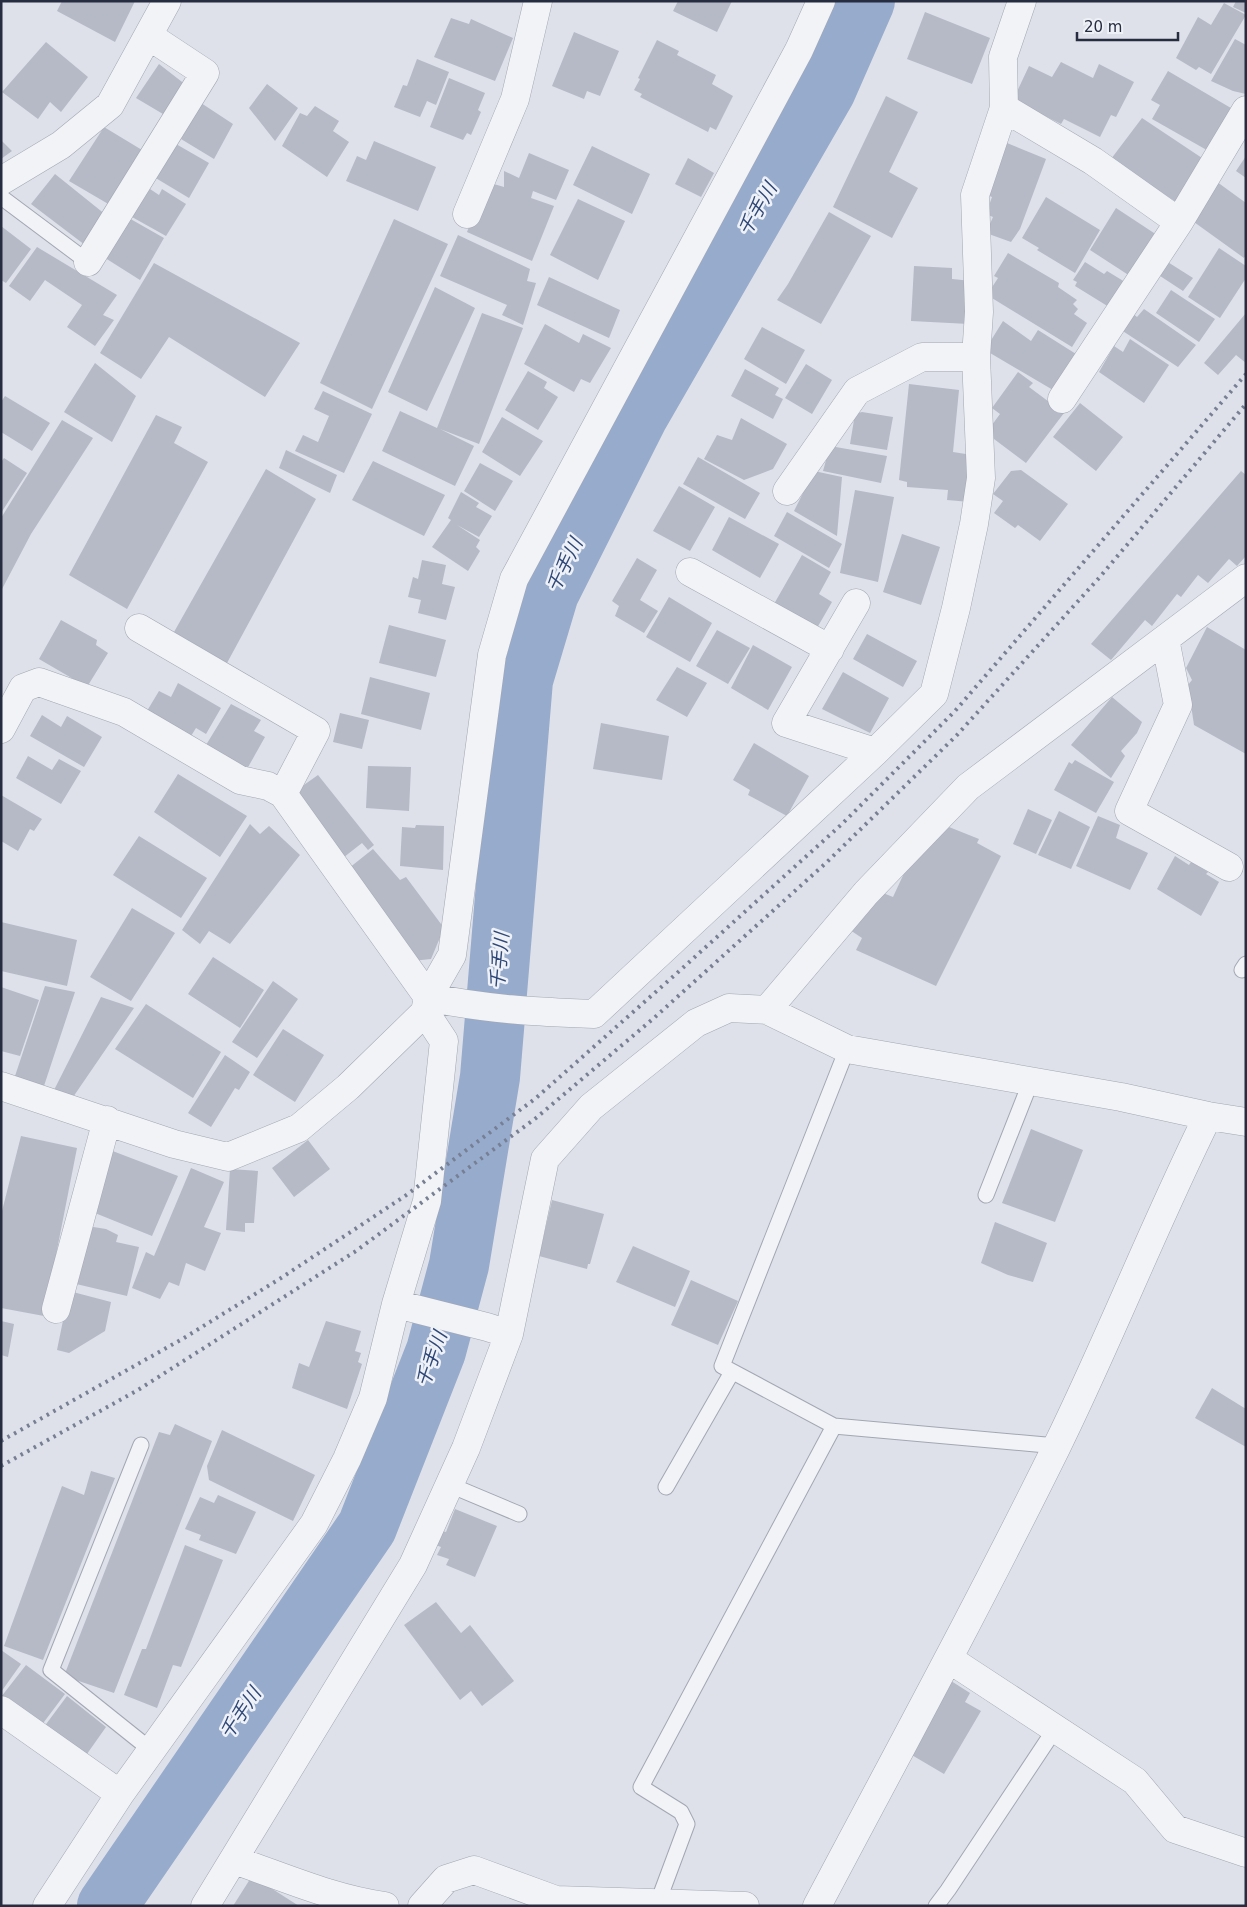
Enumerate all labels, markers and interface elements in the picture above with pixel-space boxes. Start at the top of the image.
scale bar [1077,10,1178,42]
text: 20 m [1084,18,1122,36]
water label: 千手川 [733,177,782,239]
water label: 千手川 [542,533,587,595]
water label: 千手川 [486,930,513,990]
water label: 千手川 [411,1327,451,1390]
water label: 千手川 [215,1682,266,1743]

